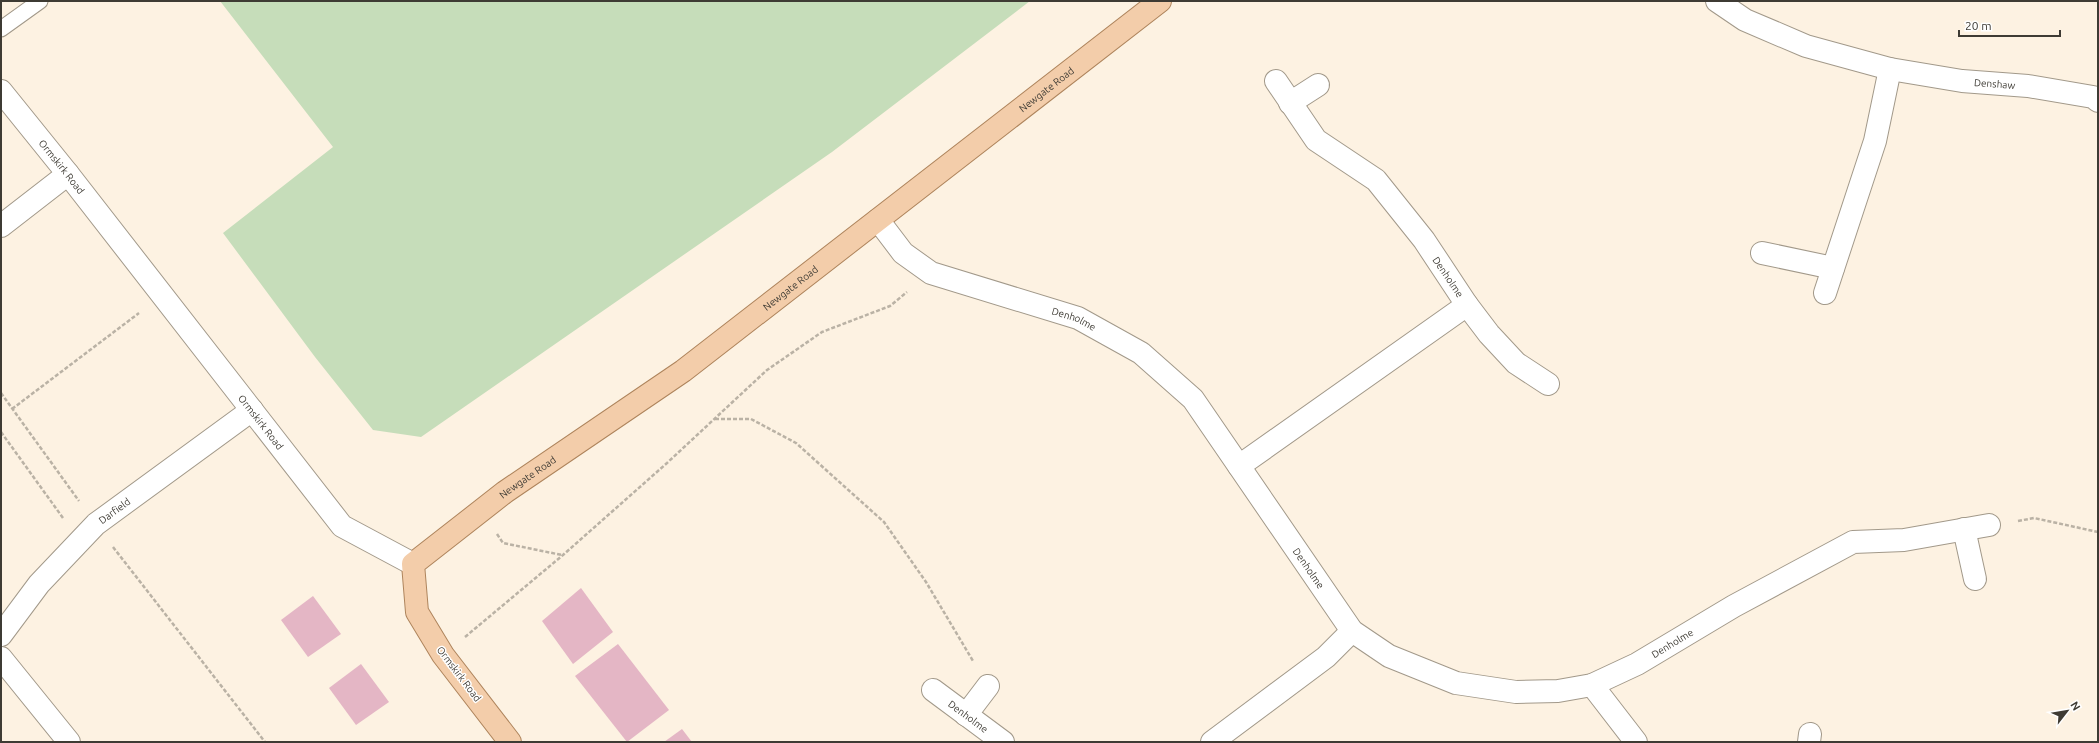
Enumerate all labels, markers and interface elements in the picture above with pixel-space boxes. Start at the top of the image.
scale bar [1959,12,2060,38]
text: 20 m [1965,19,1992,32]
street label: Newgate Road [1017,65,1076,114]
street label: Denshaw [1974,76,2016,91]
street label: Ormskirk Road [37,137,87,196]
street label: Denholme [1430,255,1466,299]
street label: Newgate Road [761,263,820,312]
street label: Denholme [1051,305,1098,332]
street label: Ormskirk Road [236,393,286,452]
street label: Newgate Road [497,454,558,500]
street label: Darfield [96,495,132,526]
street label: Denholme [1291,546,1327,590]
street label: Denholme [1649,626,1695,660]
street label: Ormskirk Road [435,644,483,704]
north arrow [2047,691,2087,731]
street label: Denholme [946,698,990,735]
text: N [2068,699,2083,712]

